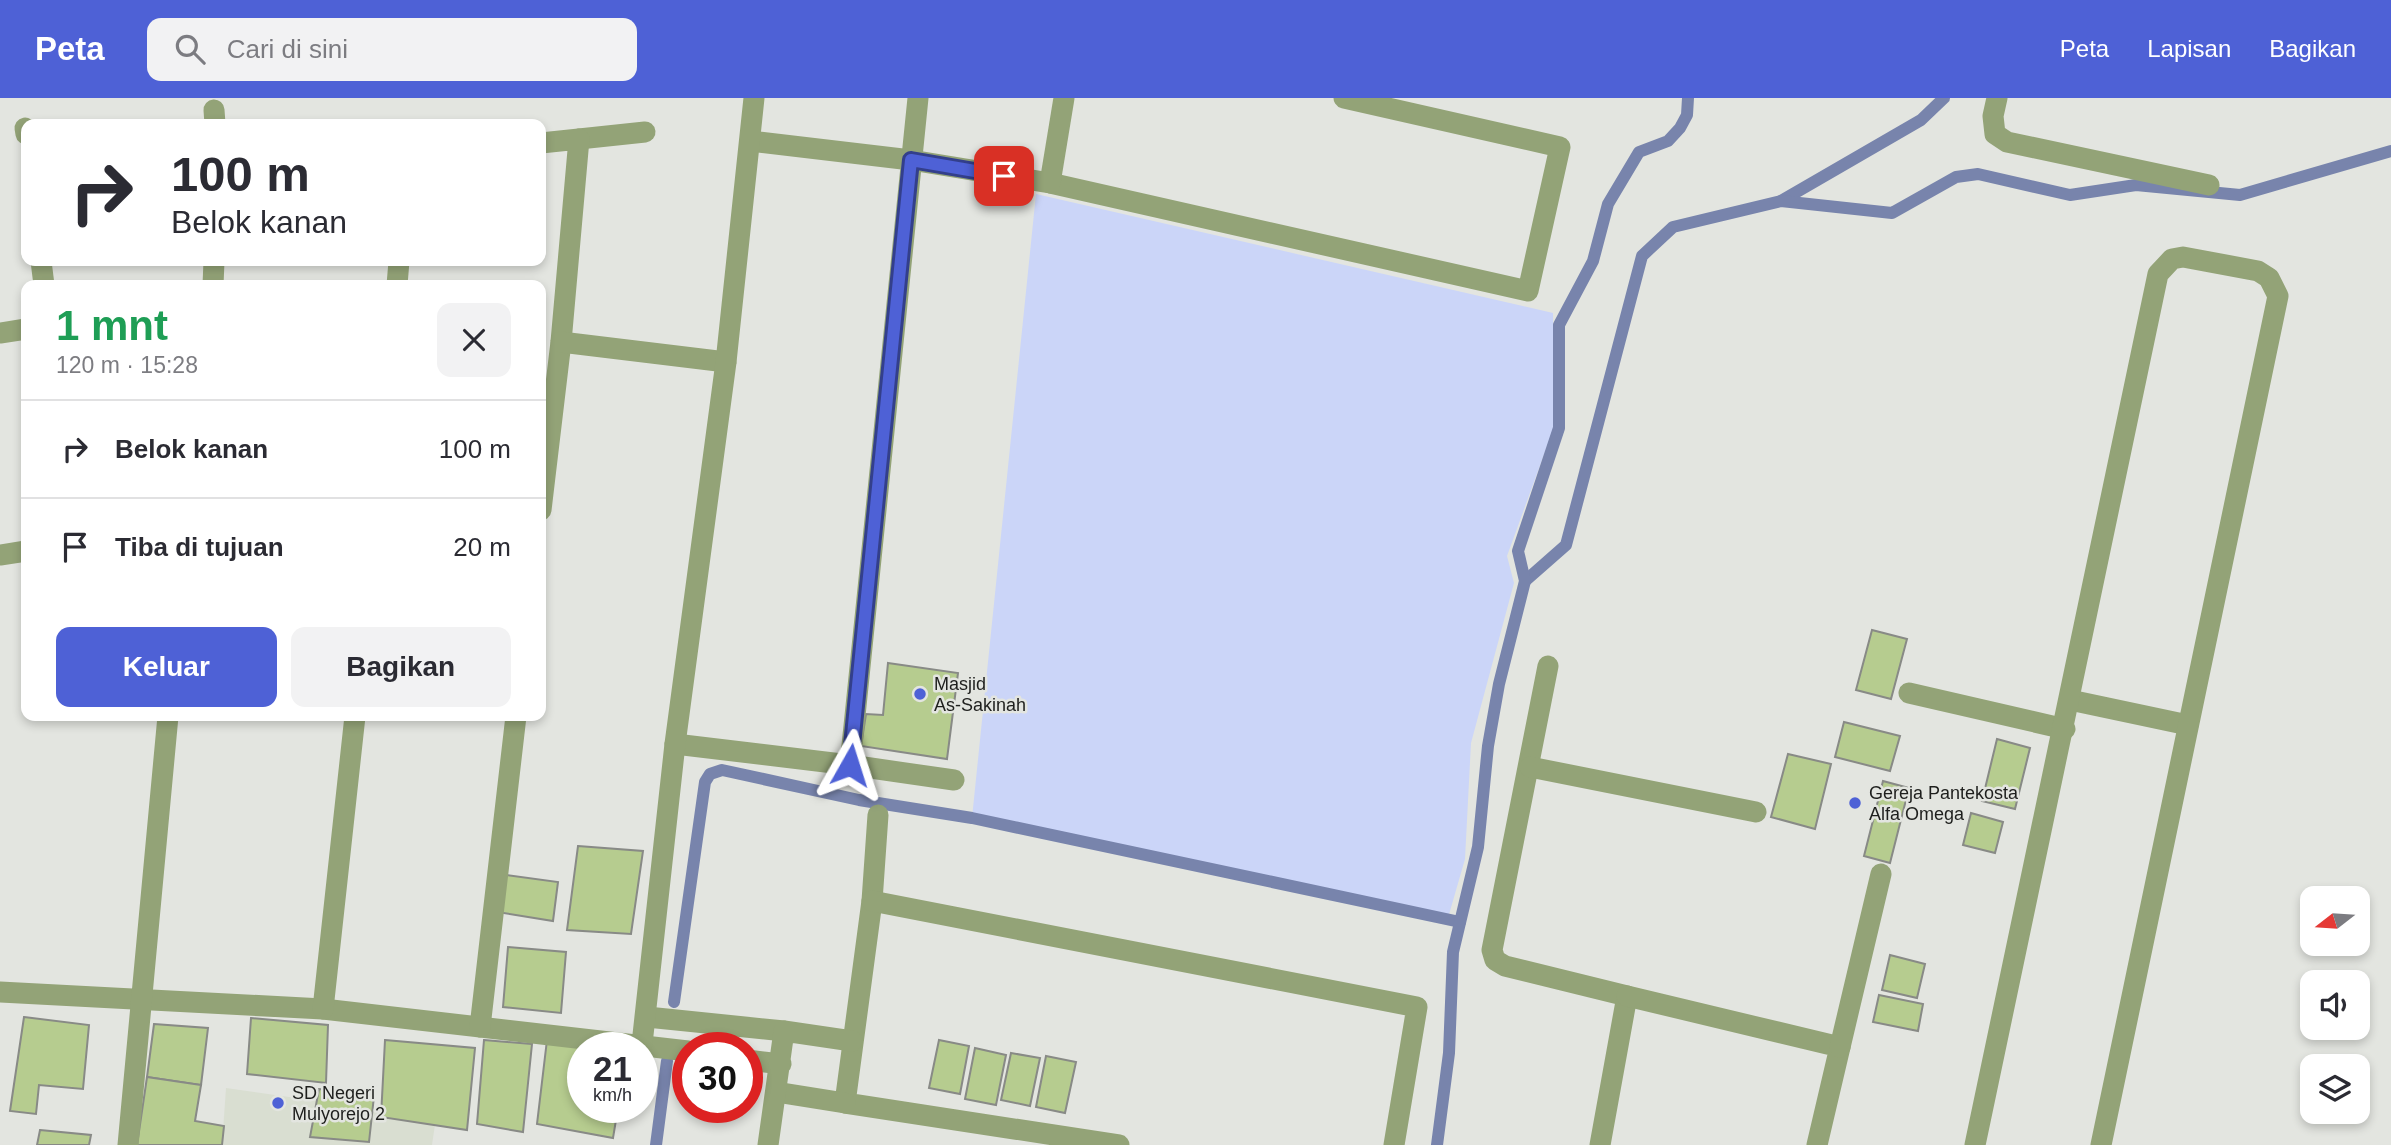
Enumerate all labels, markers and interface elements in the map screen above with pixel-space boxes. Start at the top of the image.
search box [147,18,637,81]
text: Peta [35,30,105,67]
icon: search [171,30,209,68]
text: Cari di sini [227,34,348,64]
text: Peta [2060,35,2109,62]
text: Lapisan [2147,35,2231,62]
text: Bagikan [2269,35,2356,62]
pin [974,146,1034,206]
icon: right [56,147,147,238]
text: 100 m [171,147,310,201]
icon: arrive [985,157,1023,195]
text: Belok kanan [171,204,347,240]
text: 1 mnt [56,302,168,349]
button: close [437,303,511,377]
text: 120 m · 15:28 [56,352,198,378]
icon: right [56,430,94,468]
text: Belok kanan [115,434,268,464]
text: 100 m [439,434,511,464]
icon: arrive [56,528,94,566]
text: Tiba di tujuan [115,532,284,562]
text: 20 m [453,532,511,562]
button: Keluar [56,627,277,707]
button: Bagikan [291,627,511,707]
place label: Masjid As-Sakinah [934,674,1026,715]
marker: Masjid As-Sakinah [912,686,928,702]
position arrow [813,728,887,802]
place label: Gereja Pantekosta Alfa Omega [1869,783,2019,824]
marker: Gereja Pantekosta Alfa Omega [1847,795,1863,811]
north arrow [2300,886,2370,956]
map controls [2300,886,2370,1124]
button: sound [2300,970,2370,1040]
speed limit sign: 30 [672,1032,763,1123]
text: 21 [593,1049,632,1088]
button: layers [2300,1054,2370,1124]
place label: SD Negeri Mulyorejo 2 [292,1083,385,1124]
text: km/h [593,1085,632,1105]
marker: SD Negeri Mulyorejo 2 [270,1095,286,1111]

